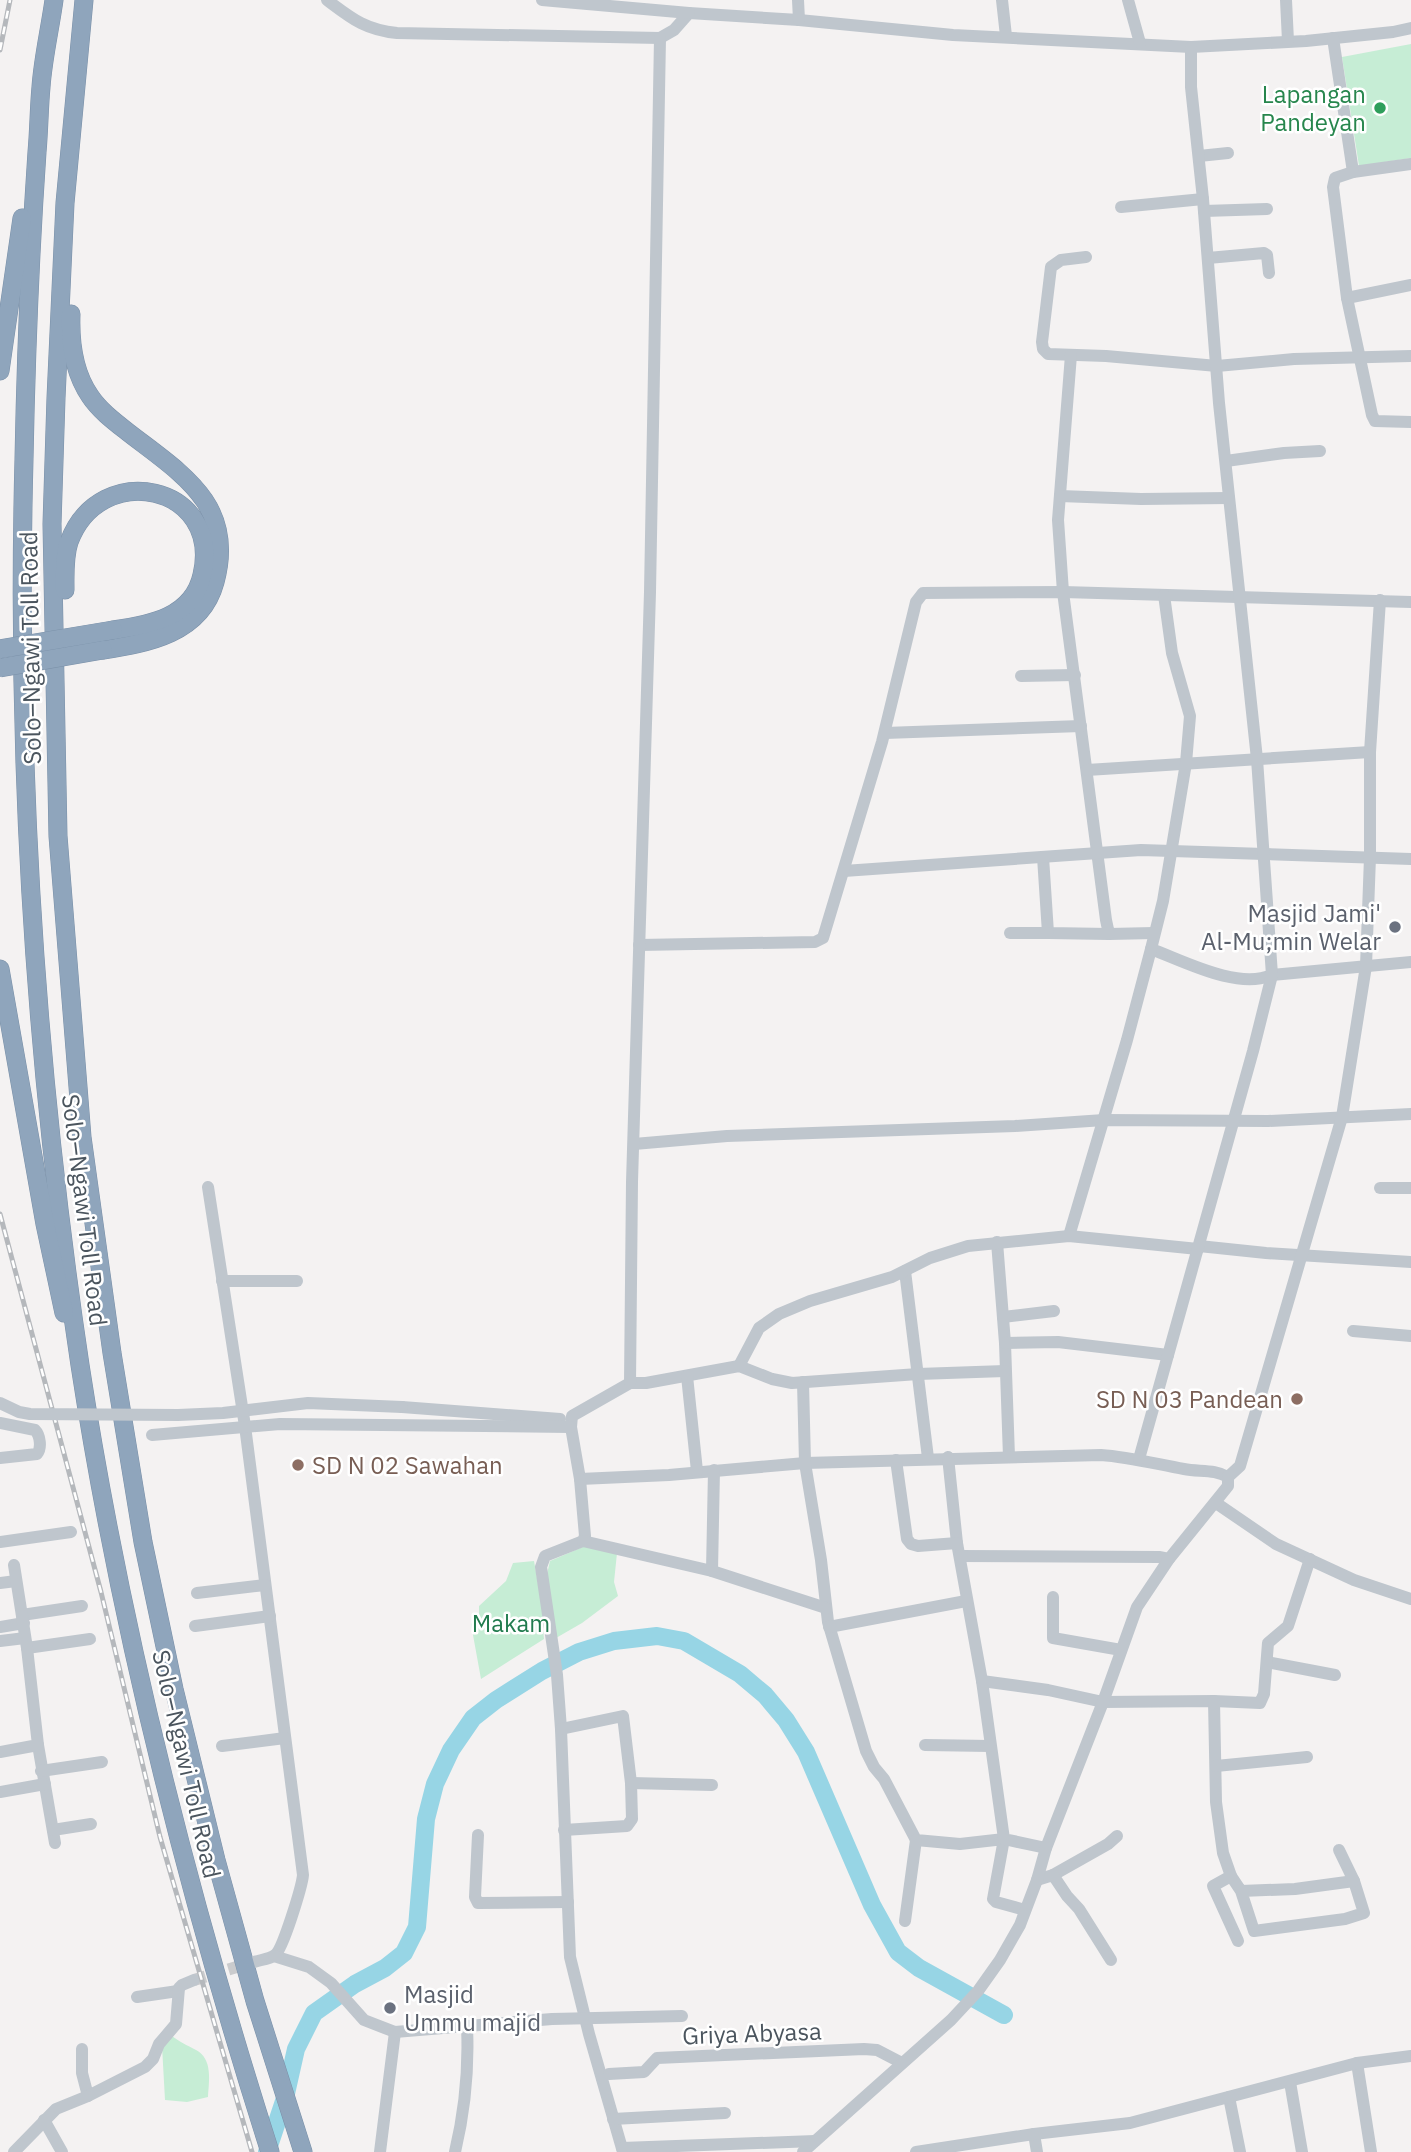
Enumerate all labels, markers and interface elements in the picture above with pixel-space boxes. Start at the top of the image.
place label: Lapangan Pandeyan [1260,78,1366,138]
marker: Lapangan Pandeyan [1372,100,1388,116]
street label: Solo–Ngawi Toll Road [12,531,48,765]
place label: Masjid Jami' Al-Mu;min Welar [1201,897,1381,957]
marker: Masjid Jami' Al-Mu;min Welar [1387,919,1403,935]
street label: Solo–Ngawi Toll Road [55,1092,115,1328]
place label: SD N 03 Pandean [1096,1383,1283,1415]
marker: SD N 03 Pandean [1289,1391,1305,1407]
place label: SD N 02 Sawahan [312,1449,503,1481]
marker: SD N 02 Sawahan [290,1457,306,1473]
park label: Makam [472,1607,550,1639]
street label: Solo–Ngawi Toll Road [145,1647,229,1881]
place label: Masjid Ummu majid [404,1978,541,2038]
marker: Masjid Ummu majid [382,2000,398,2016]
street label: Griya Abyasa [682,2015,823,2051]

